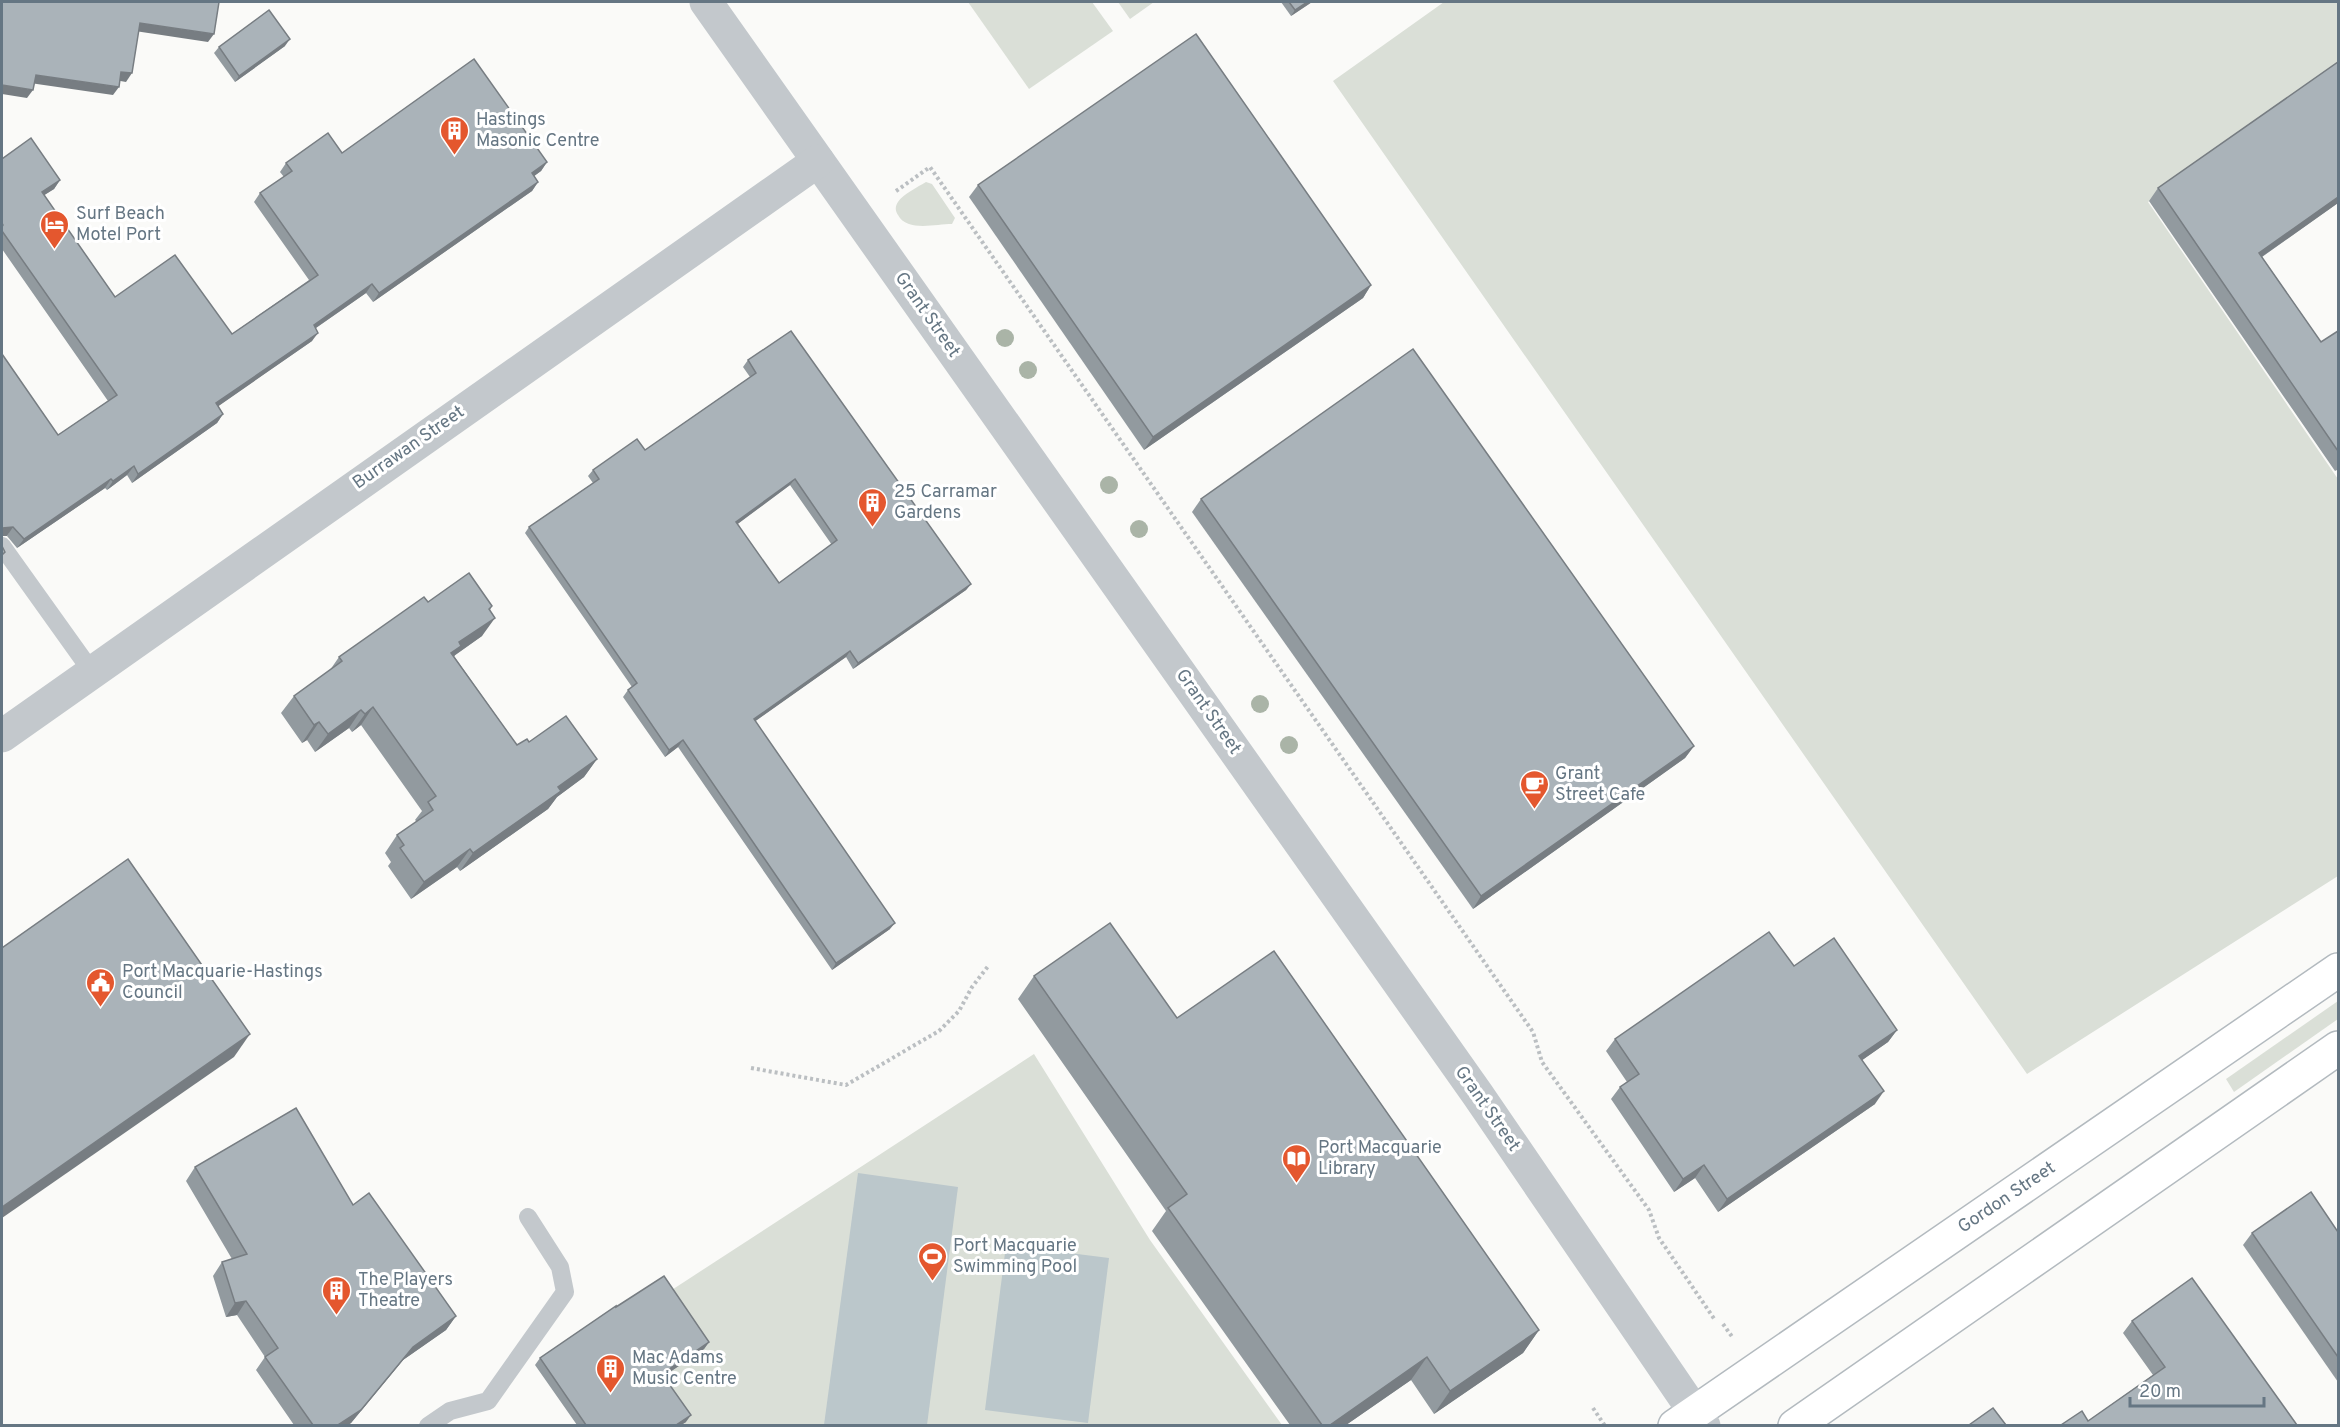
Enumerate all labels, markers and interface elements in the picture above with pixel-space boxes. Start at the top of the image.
place label: Hastings Masonic Centre [476,109,599,153]
building icon: Hastings Masonic Centre [439,114,471,156]
place label: Surf Beach Motel Port [76,203,165,247]
hotel icon: Surf Beach Motel Port [39,208,71,250]
street label: Grant Street [889,268,965,362]
street label: Burrawan Street [349,401,469,495]
place label: 25 Carramar Gardens [894,481,997,525]
building icon: 25 Carramar Gardens [857,486,889,528]
street label: Grant Street [1170,665,1246,759]
place label: Grant Street Cafe [1555,763,1645,807]
cafe icon: Grant Street Cafe [1518,768,1550,810]
place label: Port Macquarie-Hastings Council [122,961,323,1005]
public building icon: Port Macquarie-Hastings Council [85,966,117,1008]
street label: Grant Street [1449,1062,1525,1156]
place label: Port Macquarie Library [1318,1137,1442,1181]
library icon: Port Macquarie Library [1281,1142,1313,1184]
street label: Gordon Street [1954,1157,2060,1239]
place label: Port Macquarie Swimming Pool [953,1235,1077,1279]
sports icon: Port Macquarie Swimming Pool [916,1240,948,1282]
place label: The Players Theatre [358,1269,453,1313]
building icon: The Players Theatre [321,1274,353,1316]
place label: Mac Adams Music Centre [632,1347,737,1391]
building icon: Mac Adams Music Centre [595,1352,627,1394]
scale bar [2130,1370,2264,1408]
text: 20 m [2139,1381,2181,1404]

